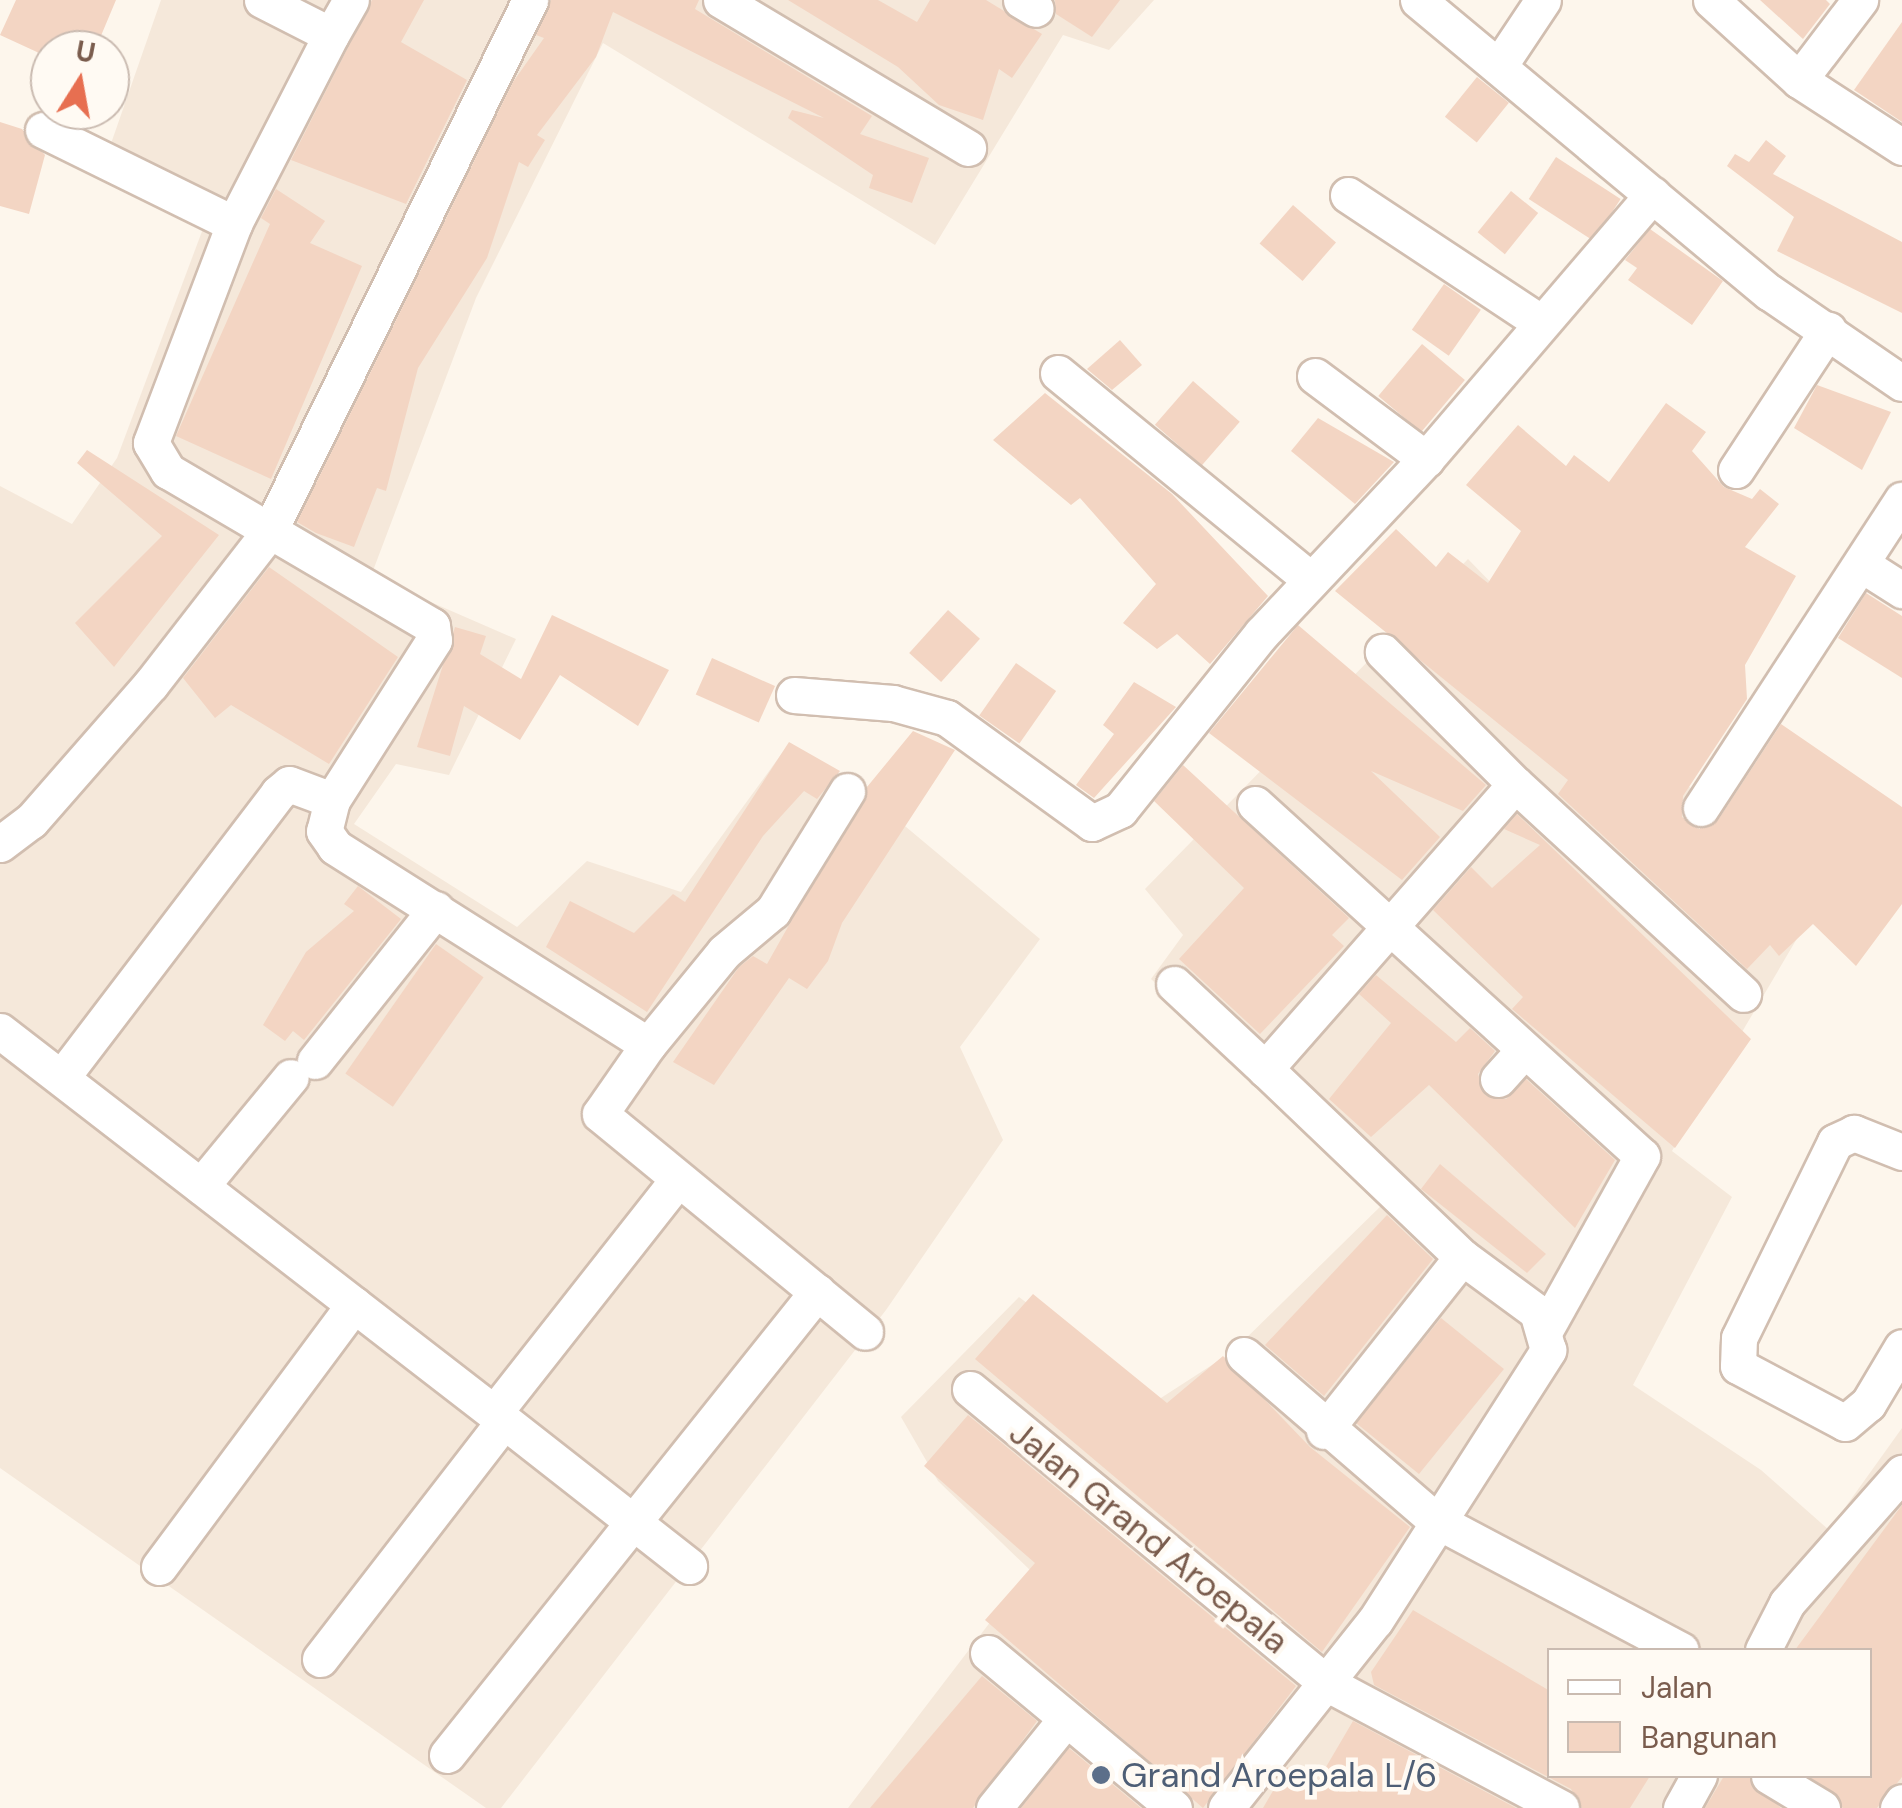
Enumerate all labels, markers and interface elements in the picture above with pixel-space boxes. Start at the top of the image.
north arrow [30,30,130,130]
text: U [72,32,98,72]
street label: Jalan Grand Aroepala [1001,1412,1297,1662]
legend [1547,1648,1872,1778]
text: Jalan [1641,1668,1713,1707]
text: Bangunan [1641,1718,1777,1757]
place label: Grand Aroepala L/6 [1121,1754,1437,1796]
marker: Grand Aroepala L/6 [1090,1764,1112,1786]

